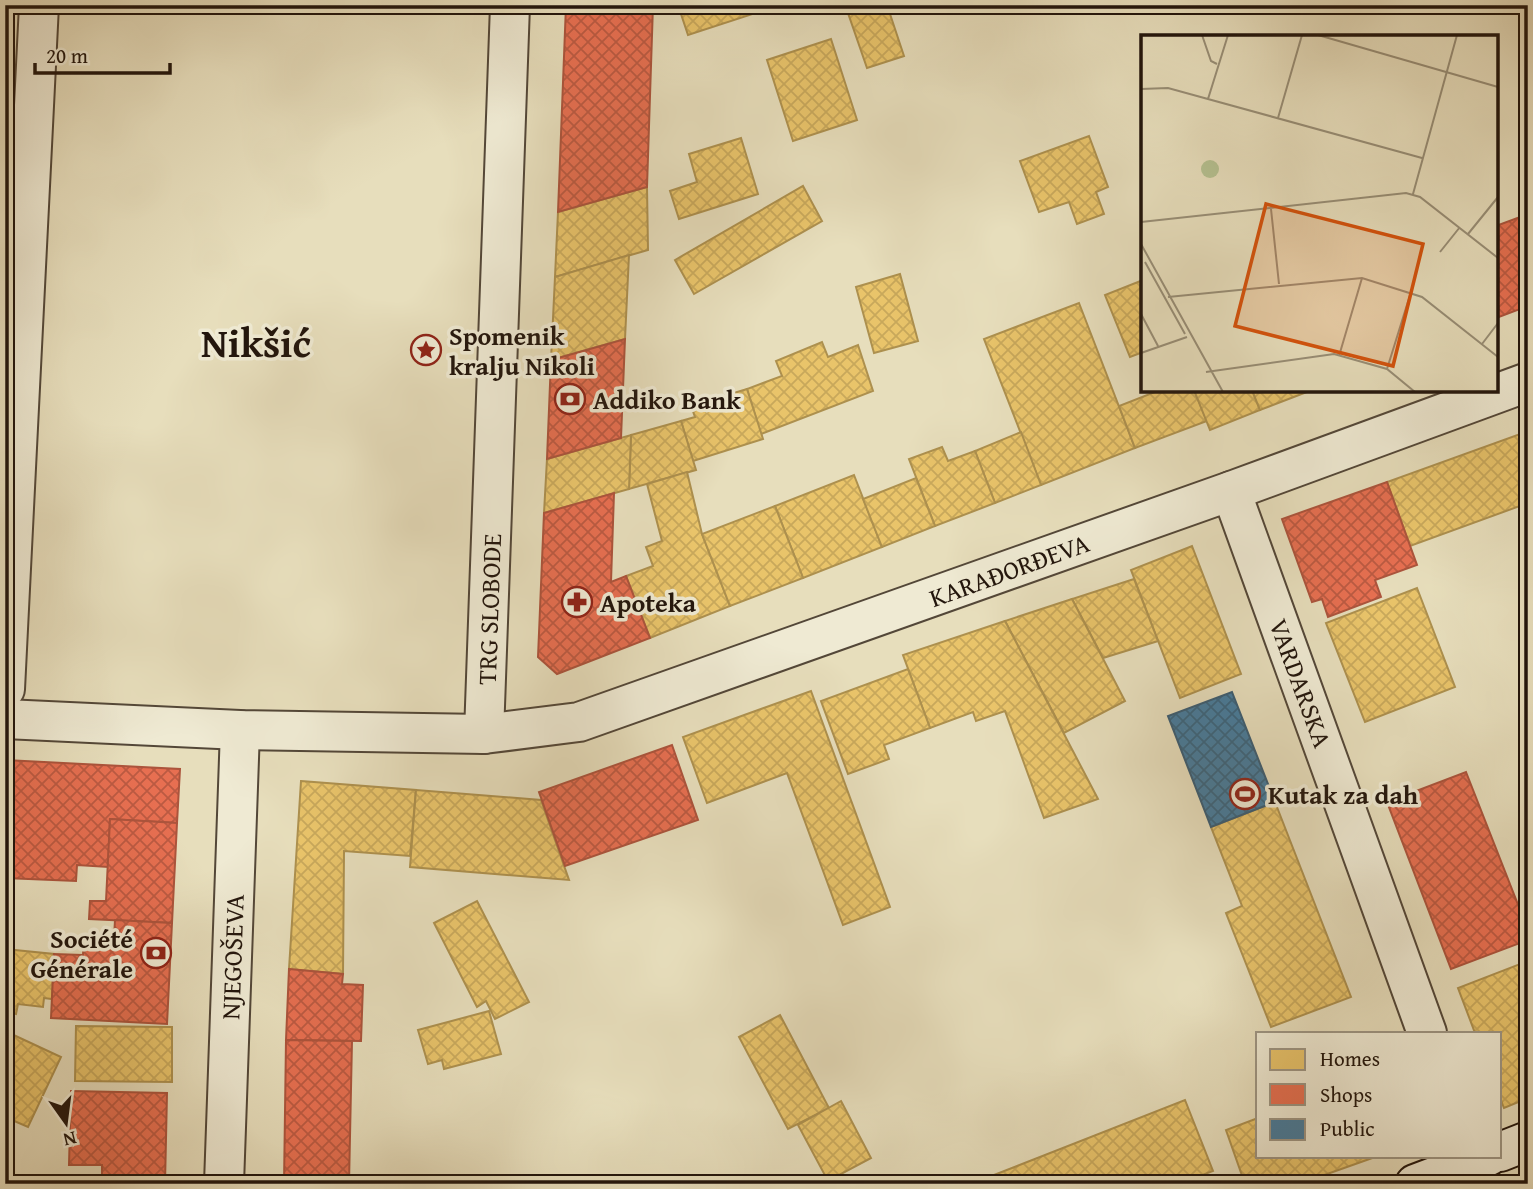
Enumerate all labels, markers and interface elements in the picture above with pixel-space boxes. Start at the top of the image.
scale bar [35,32,170,76]
inset map [1141,35,1498,392]
text: 20 m [46,40,88,71]
district label: Nikšić [201,313,311,372]
place label: Spomenik kralju Nikoli [449,316,595,385]
place icon: Spomenik kralju Nikoli [409,333,443,367]
place label: Addiko Bank [593,380,741,419]
bank icon: Addiko Bank [553,382,587,416]
street label: KARAĐORĐEVA [924,523,1095,617]
street label: TRG SLOBODE [467,533,511,685]
place label: Apoteka [600,583,697,622]
pharmacy icon: Apoteka [560,585,594,619]
street label: VARDARSKA [1260,613,1342,753]
place label: Kutak za dah [1268,775,1419,814]
sports icon: Kutak za dah [1228,777,1262,811]
street label: NJEGOŠEVA [210,893,254,1020]
place label: Société Générale [30,919,133,988]
bank icon: Société Générale [139,936,173,970]
legend [1256,1032,1502,1158]
text: Homes [1320,1043,1380,1074]
text: Shops [1320,1079,1372,1110]
north arrow [32,1088,102,1158]
text: Public [1320,1113,1375,1144]
text: N [60,1124,80,1155]

